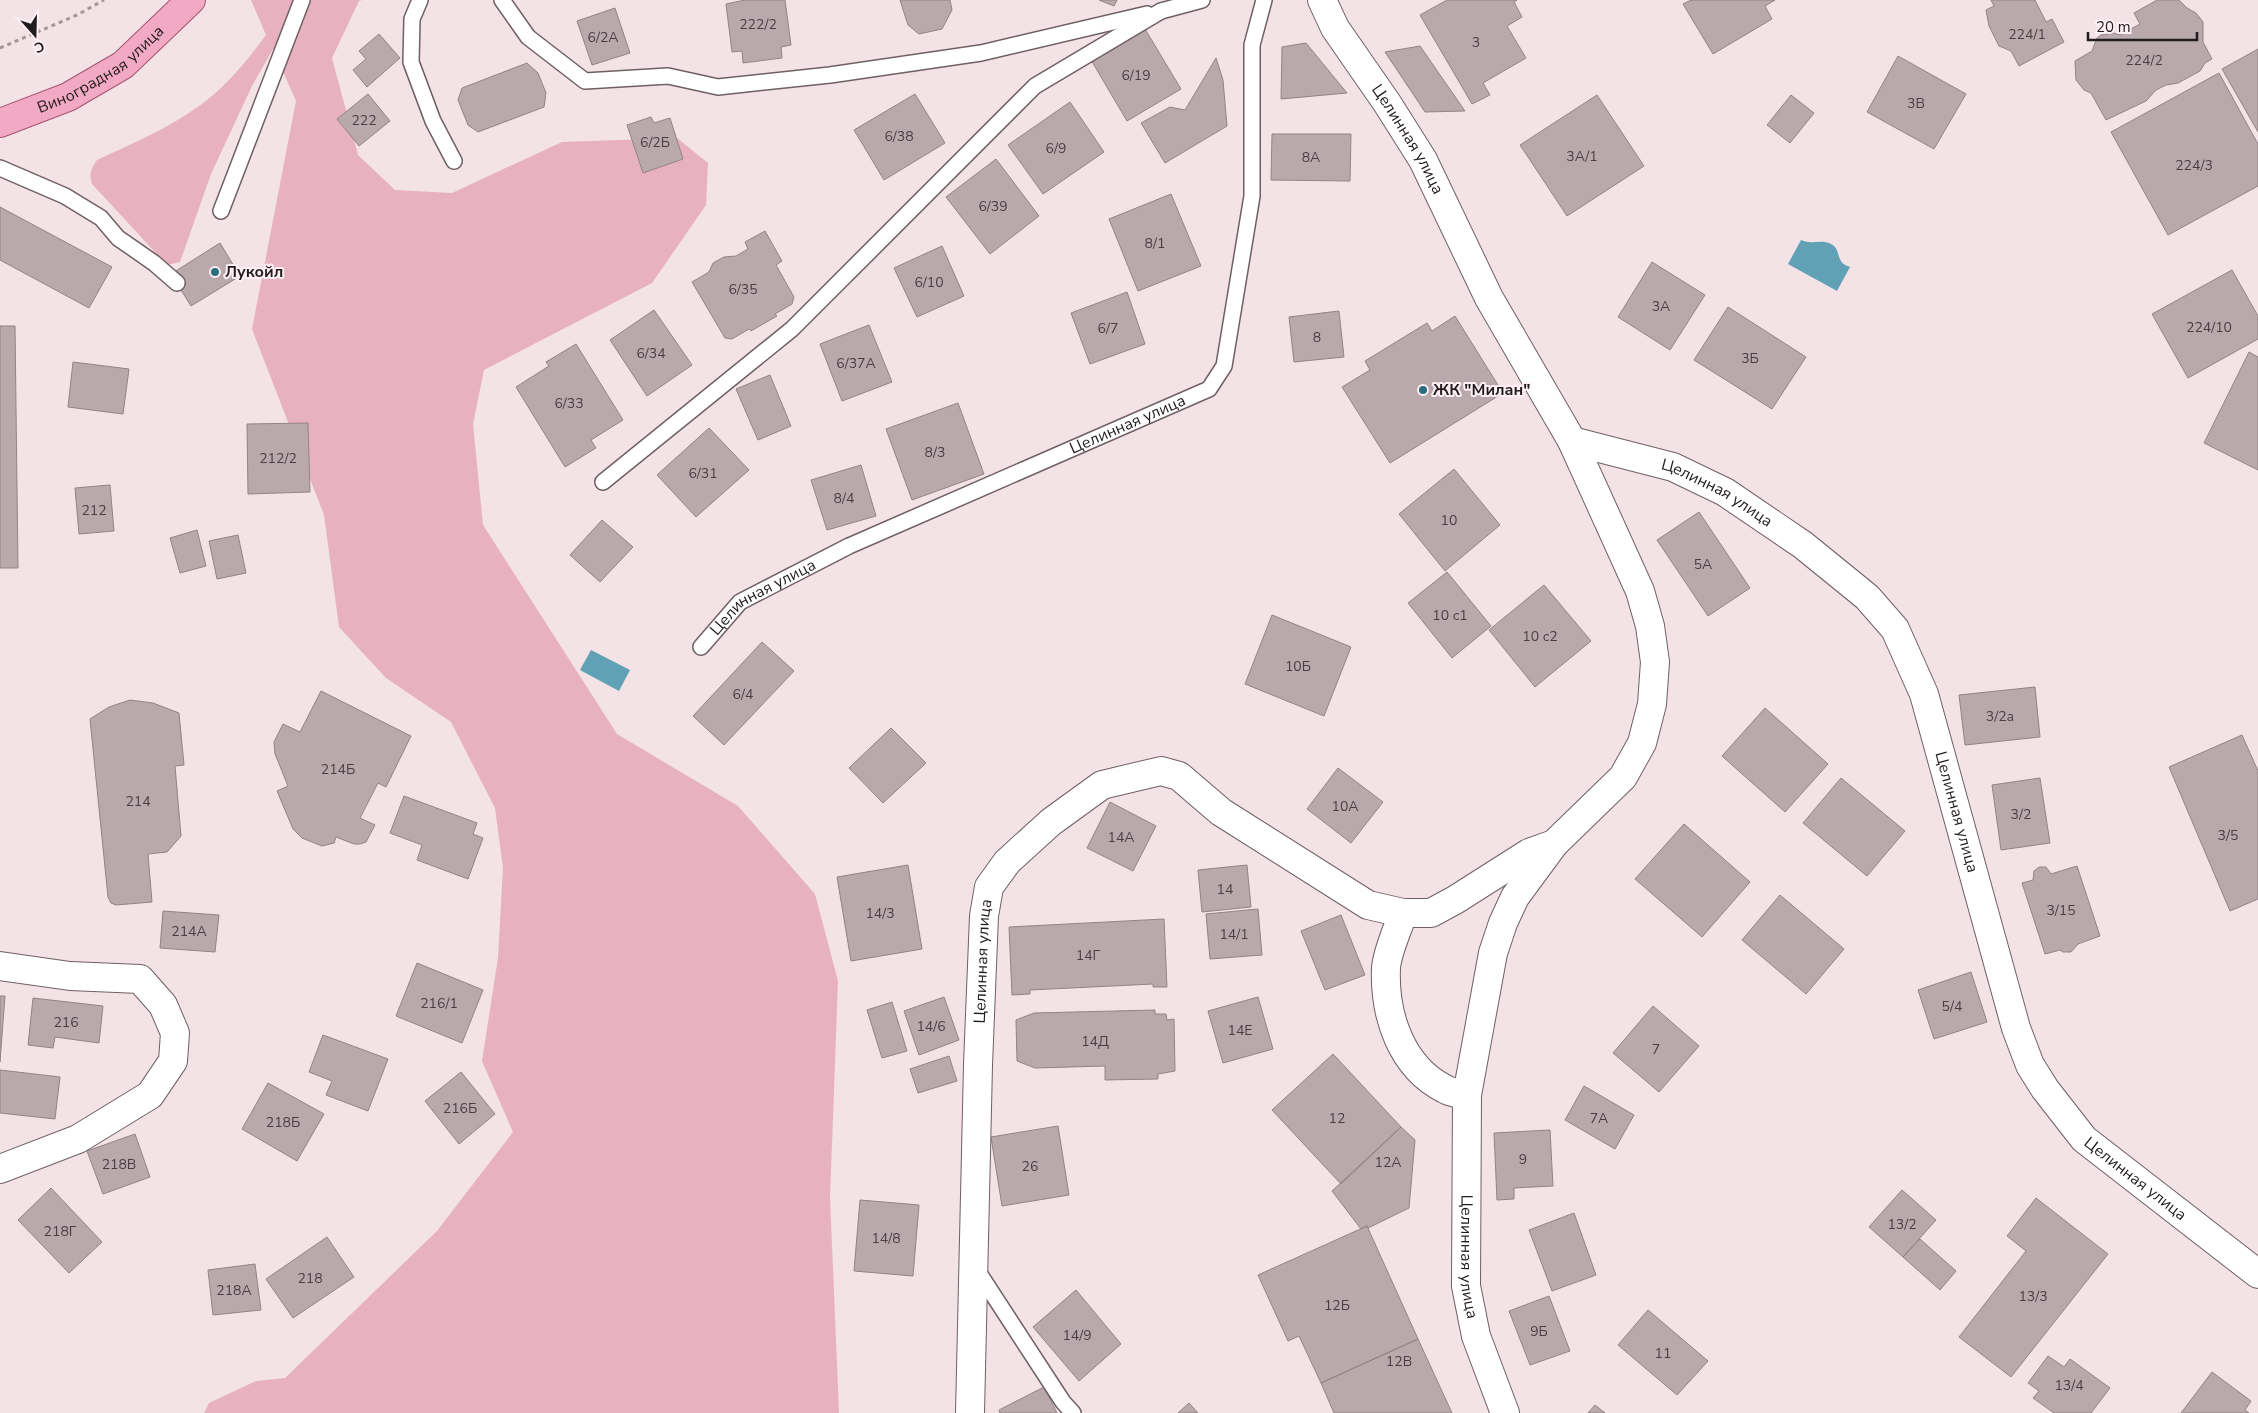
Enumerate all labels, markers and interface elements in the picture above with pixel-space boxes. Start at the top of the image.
north arrow [10,10,60,60]
scale bar [2088,10,2197,42]
house number: 222/2 [739,15,777,34]
text: 20 m [2096,17,2131,37]
street label: Виноградная улица [34,20,169,119]
house number: 224/1 [2008,25,2046,44]
house number: 6/2А [588,28,618,47]
house number: 3 [1472,33,1480,52]
text: С [31,36,47,57]
house number: 224/2 [2125,51,2163,70]
house number: 6/19 [1121,66,1151,85]
street label: Целинная улица [1366,80,1449,198]
house number: 3В [1907,94,1925,113]
house number: 222 [351,111,377,130]
house number: 6/38 [884,127,914,146]
house number: 6/2Б [640,133,670,152]
house number: 6/9 [1046,139,1066,158]
house number: 3А/1 [1566,147,1598,166]
house number: 8А [1302,148,1320,167]
house number: 224/3 [2175,156,2213,175]
house number: 6/39 [978,197,1008,216]
house number: 8/1 [1145,234,1165,253]
place label: Лукойл [225,261,283,283]
marker: Лукойл [209,266,221,278]
house number: 6/10 [914,273,944,292]
house number: 6/35 [728,280,758,299]
house number: 3А [1652,297,1670,316]
house number: 224/10 [2186,318,2232,337]
house number: 6/7 [1098,319,1118,338]
house number: 8 [1313,328,1321,347]
house number: 6/34 [636,344,666,363]
house number: 3Б [1741,349,1759,368]
house number: 6/37А [836,354,876,373]
place label: ЖК "Милан" [1433,379,1530,401]
marker: ЖК "Милан" [1417,384,1429,396]
street label: Целинная улица [1066,389,1189,460]
house number: 6/33 [554,394,584,413]
house number: 8/3 [925,443,945,462]
house number: 212/2 [259,449,297,468]
street label: Целинная улица [1659,453,1777,532]
house number: 6/31 [688,464,718,483]
house number: 8/4 [834,489,854,508]
house number: 212 [81,501,107,520]
house number: 10 [1441,511,1457,530]
street label: Целинная улица [705,554,820,640]
house number: 5А [1694,555,1712,574]
house number: 10 с1 [1432,606,1468,625]
house number: 10 с2 [1522,627,1558,646]
house number: 10Б [1285,657,1311,676]
house number: 6/4 [733,685,753,704]
house number: 3/2а [1986,707,2014,726]
street label: Целинная улица [1929,749,1984,875]
house number: 214Б [321,760,355,779]
house number: 214 [125,792,151,811]
house number: 10А [1331,797,1359,816]
house number: 3/2 [2011,805,2031,824]
house number: 3/5 [2218,826,2238,845]
house number: 14А [1107,828,1135,847]
house number: 14 [1217,880,1233,899]
street label: Целинная улица [969,897,998,1024]
house number: 3/15 [2046,901,2076,920]
house number: 14/3 [865,904,895,923]
house number: 214А [171,922,207,941]
house number: 14/1 [1219,925,1249,944]
house number: 14Г [1076,946,1101,965]
house number: 216/1 [420,994,458,1013]
house number: 5/4 [1942,997,1962,1016]
house number: 216 [53,1013,79,1032]
house number: 14/6 [916,1017,946,1036]
house number: 14Е [1228,1021,1252,1040]
house number: 14Д [1081,1032,1109,1051]
house number: 7 [1652,1040,1660,1059]
house number: 216Б [443,1099,477,1118]
house number: 12 [1329,1109,1345,1128]
house number: 7А [1590,1109,1608,1128]
house number: 218Б [266,1113,300,1132]
street label: Целинная улица [2079,1132,2191,1226]
house number: 9 [1519,1150,1527,1169]
house number: 12А [1374,1153,1402,1172]
house number: 218В [102,1155,136,1174]
house number: 26 [1022,1157,1038,1176]
street label: Целинная улица [1455,1194,1483,1321]
house number: 13/2 [1887,1215,1917,1234]
house number: 218Г [44,1222,77,1241]
house number: 14/8 [871,1229,901,1248]
house number: 218 [297,1269,323,1288]
house number: 218А [216,1281,252,1300]
house number: 13/3 [2018,1287,2048,1306]
house number: 12Б [1324,1296,1350,1315]
house number: 9Б [1530,1322,1548,1341]
house number: 14/9 [1062,1326,1092,1345]
house number: 11 [1655,1344,1671,1363]
house number: 12В [1386,1352,1412,1371]
house number: 13/4 [2054,1376,2084,1395]

